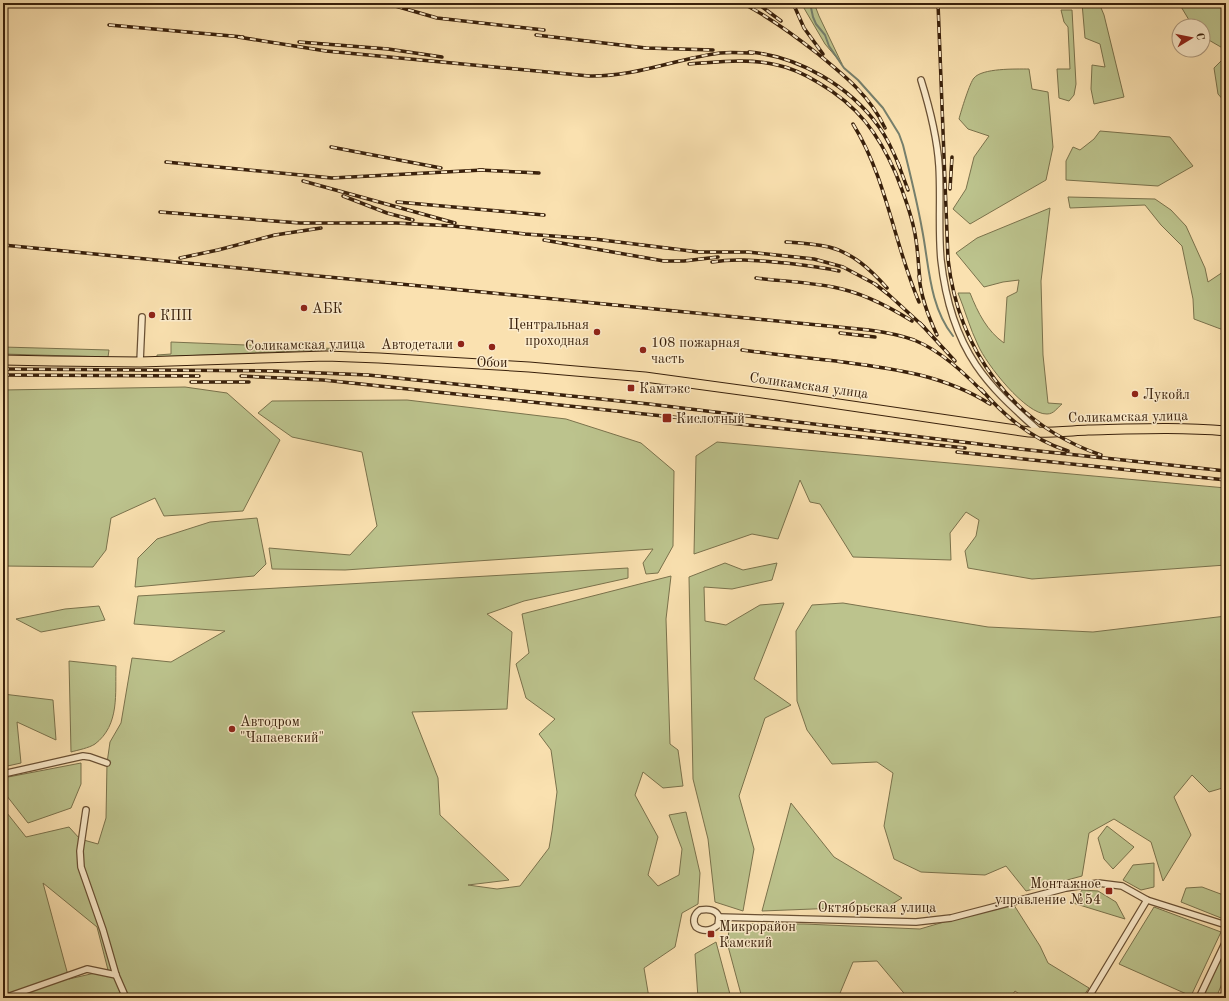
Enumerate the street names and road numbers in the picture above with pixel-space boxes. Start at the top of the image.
street label: Соликамская улица [245,337,365,353]
street label: Соликамская улица [748,371,869,401]
street label: Соликамская улица [1068,409,1188,425]
street label: Октябрьская улица [818,901,936,915]

